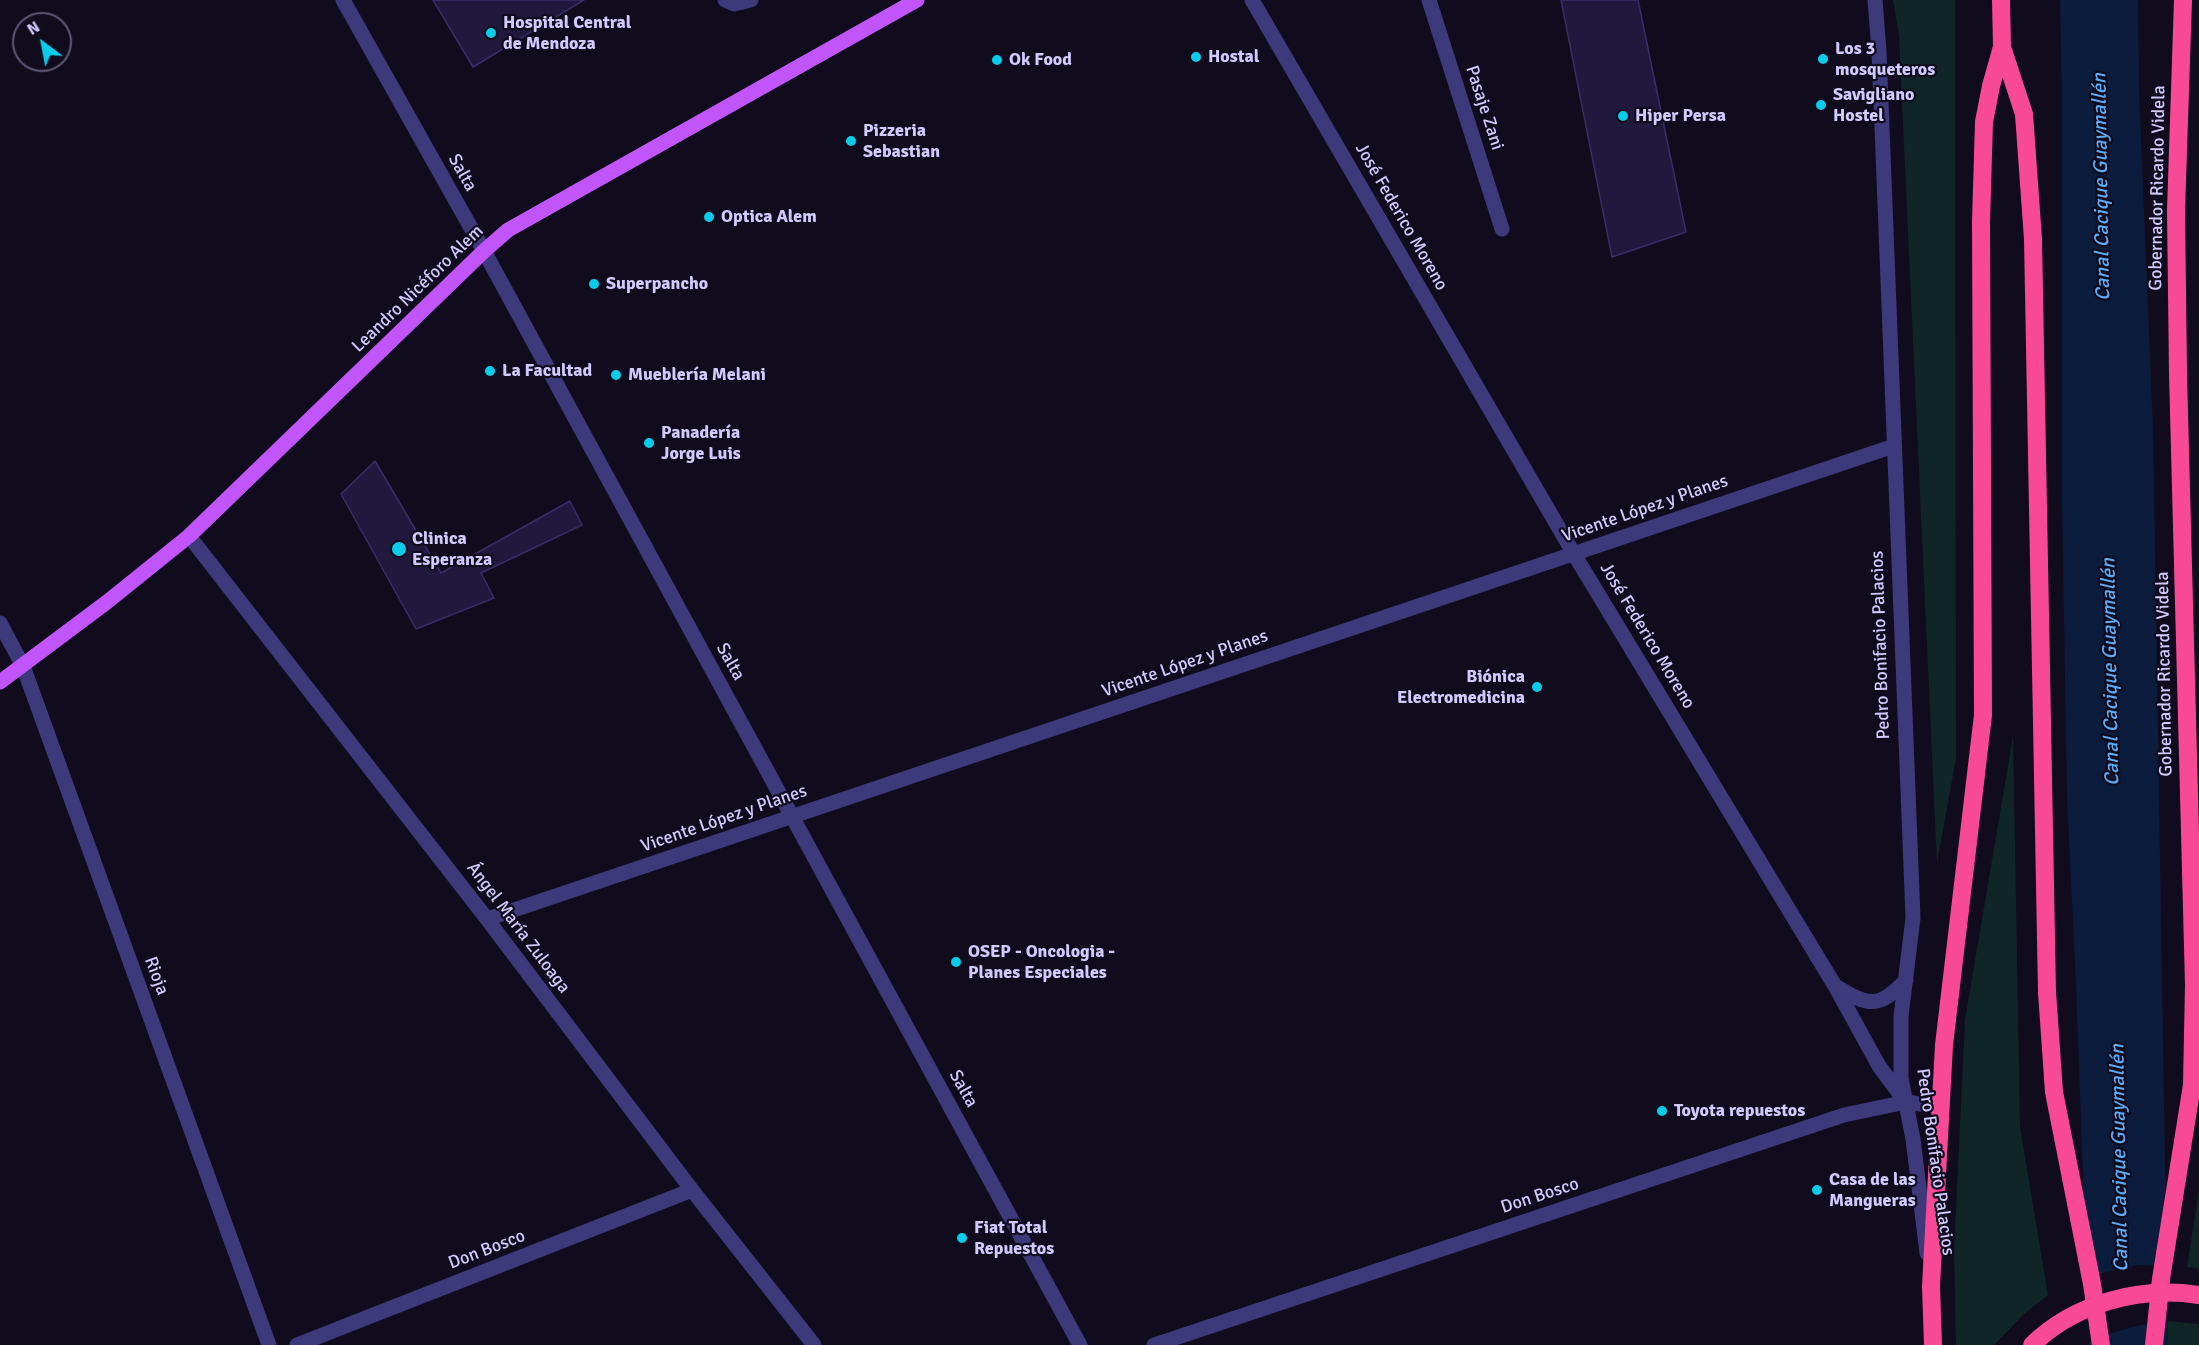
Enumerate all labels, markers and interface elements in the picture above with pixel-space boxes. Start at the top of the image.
north arrow [12,12,72,72]
place label: Hospital Central de Mendoza [503,12,631,54]
text: N [23,17,44,40]
marker: Hospital Central de Mendoza [484,26,498,40]
place label: Los 3 mosqueteros [1835,38,1935,80]
place label: Hostal [1208,46,1259,68]
place label: Ok Food [1009,49,1072,71]
marker: Hostal [1189,50,1203,64]
marker: Los 3 mosqueteros [1816,52,1830,66]
marker: Ok Food [990,53,1004,67]
street label: Pasaje Zani [1460,63,1508,153]
water label: Canal Cacique Guaymallén [2088,73,2116,301]
place label: Savigliano Hostel [1833,84,1914,127]
street label: Gobernador Ricardo Videla [2145,85,2171,291]
marker: Savigliano Hostel [1814,98,1828,112]
place label: Hiper Persa [1635,105,1726,127]
marker: Hiper Persa [1616,109,1630,123]
place label: Pizzeria Sebastian [863,120,940,162]
marker: Pizzeria Sebastian [844,134,858,148]
street label: José Federico Moreno [1350,139,1452,295]
street label: Salta [443,150,481,196]
place label: Optica Alem [721,206,817,228]
marker: Optica Alem [702,210,716,224]
street label: Leandro Nicéforo Alem [348,221,488,357]
place label: Superpancho [606,273,708,295]
marker: Superpancho [587,277,601,291]
place label: La Facultad [502,360,592,382]
marker: La Facultad [483,364,497,378]
place label: Mueblería Melani [628,364,766,386]
marker: Mueblería Melani [609,368,623,382]
place label: Panadería Jorge Luis [661,422,741,464]
marker: Panadería Jorge Luis [642,436,656,450]
street label: Vicente López y Planes [1559,470,1731,548]
place label: Clinica Esperanza [412,528,492,570]
marker: Clinica Esperanza [390,540,408,558]
street label: Pedro Bonifacio Palacios [1867,550,1895,740]
water label: Canal Cacique Guaymallén [2097,558,2125,786]
street label: José Federico Moreno [1595,559,1699,713]
street label: Gobernador Ricardo Videla [2152,571,2178,777]
street label: Vicente López y Planes [1099,625,1271,703]
street label: Salta [711,639,749,685]
place label: Biónica Electromedicina [1397,666,1525,708]
marker: Biónica Electromedicina [1530,680,1544,694]
street label: Vicente López y Planes [638,780,810,858]
street label: Ángel María Zuloaga [462,858,574,998]
place label: OSEP - Oncologia - Planes Especiales [968,941,1115,984]
street label: Rioja [139,954,173,998]
marker: OSEP - Oncologia - Planes Especiales [949,955,963,969]
water label: Canal Cacique Guaymallén [2106,1044,2134,1272]
street label: Salta [944,1066,982,1112]
street label: Pedro Bonifacio Palacios [1911,1067,1959,1257]
place label: Toyota repuestos [1674,1100,1805,1122]
marker: Toyota repuestos [1655,1104,1669,1118]
place label: Casa de las Mangueras [1829,1169,1916,1212]
street label: Don Bosco [1498,1173,1582,1219]
marker: Casa de las Mangueras [1810,1183,1824,1197]
place label: Fiat Total Repuestos [974,1217,1054,1260]
street label: Don Bosco [445,1225,529,1275]
marker: Fiat Total Repuestos [955,1231,969,1245]

